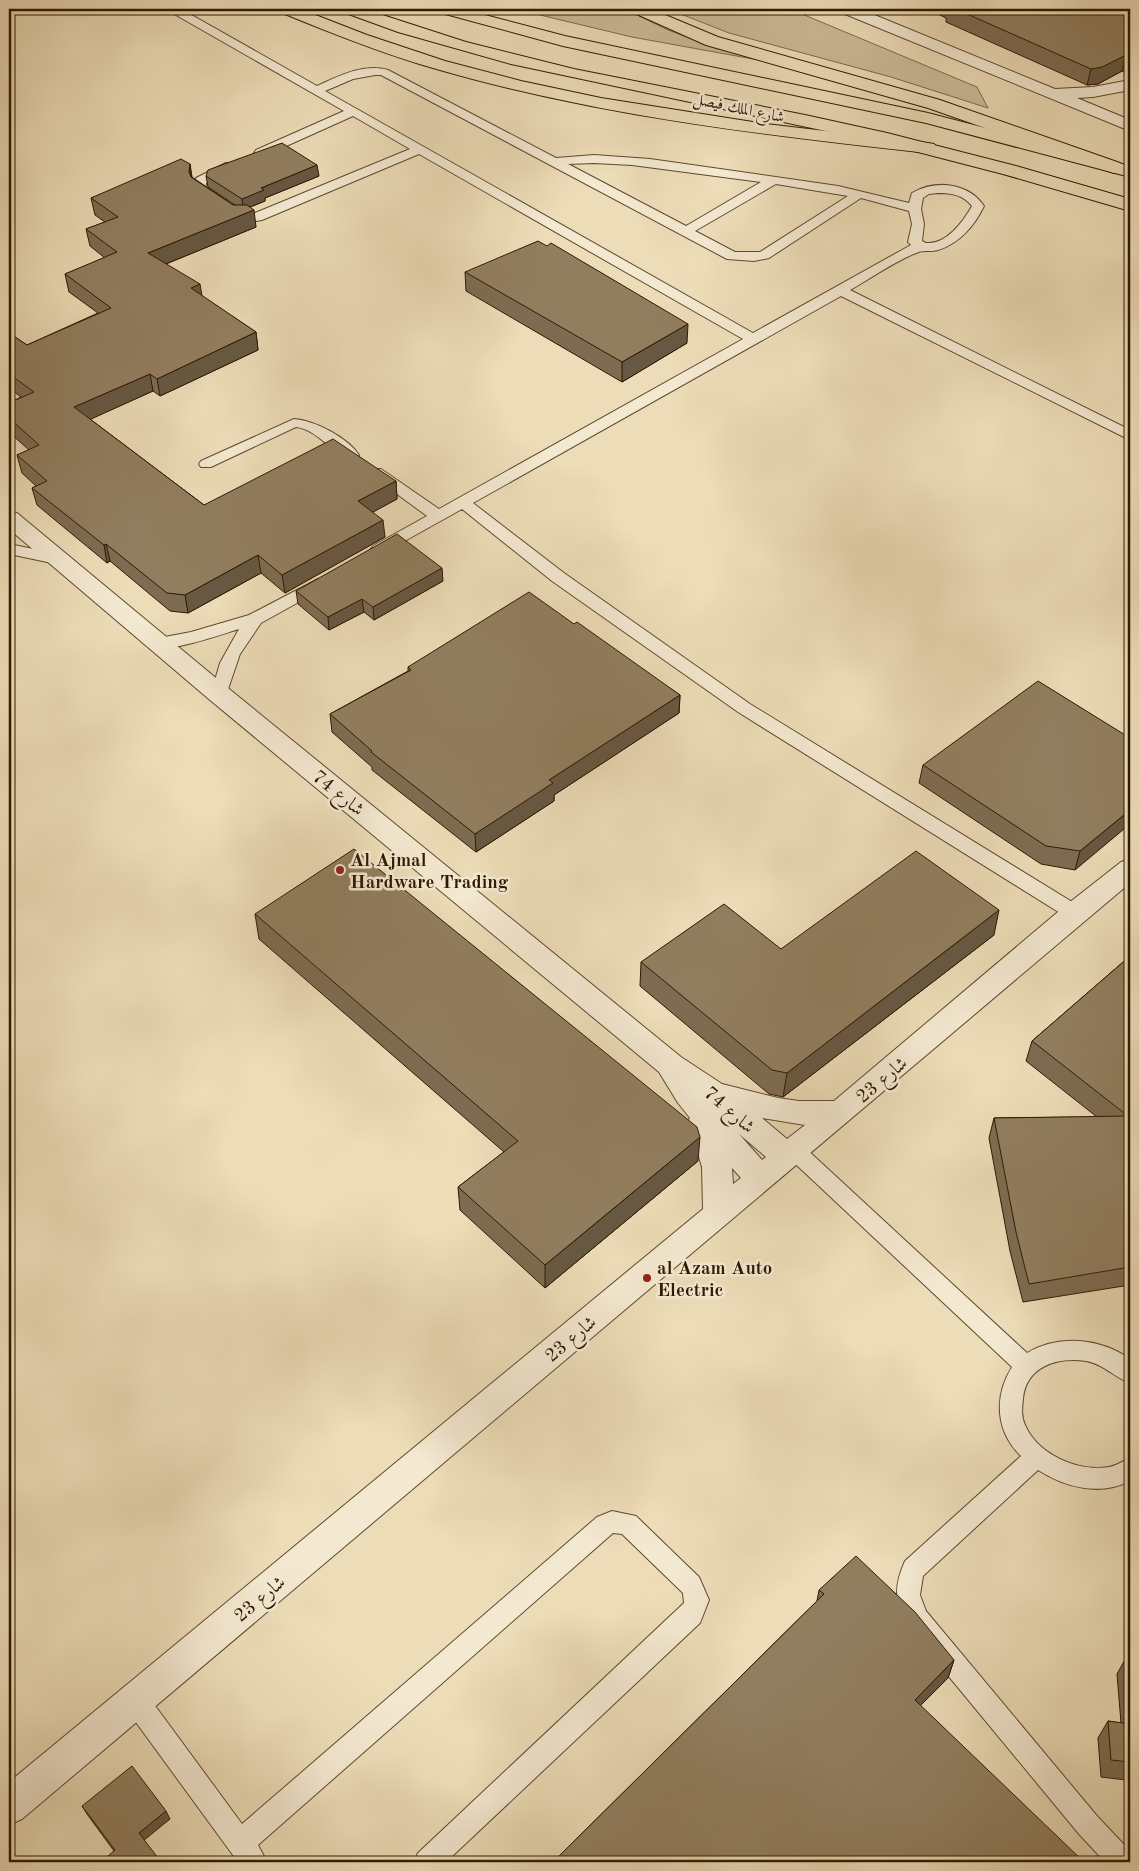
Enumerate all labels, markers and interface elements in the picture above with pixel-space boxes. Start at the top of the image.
street label: شارع الملك فيصل [691,92,786,130]
street label: شارع 74 [305,768,367,823]
place label: Al Ajmal Hardware Trading [350,852,509,893]
marker: Al Ajmal Hardware Trading [334,864,346,876]
street label: شارع 23 [853,1054,914,1111]
street label: شارع 74 [697,1084,757,1141]
place label: al Azam Auto Electric [657,1260,772,1301]
marker: al Azam Auto Electric [641,1272,653,1284]
street label: شارع 23 [542,1313,603,1370]
street label: شارع 23 [231,1573,292,1630]

